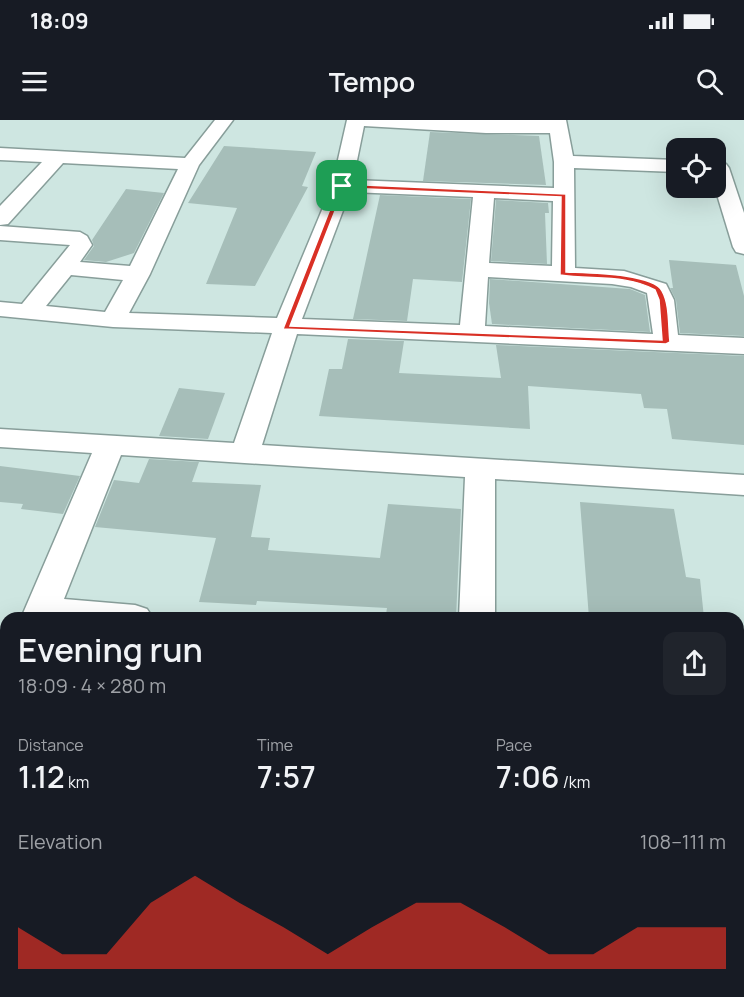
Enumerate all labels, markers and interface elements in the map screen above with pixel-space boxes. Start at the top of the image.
text: 18:09 [30,6,89,36]
text: Tempo [329,63,415,100]
icon: menu [18,65,51,98]
icon: search [693,65,726,98]
map controls [666,138,726,198]
button: locate [666,138,726,198]
pin [316,160,367,211]
icon: arrive [325,169,358,202]
text: Evening run [18,627,203,672]
button: share [663,632,726,695]
text: 18:09 · 4 × 280 m [18,672,166,699]
text: Distance [18,734,84,756]
text: Time [257,734,293,756]
text: Pace [496,734,532,756]
text: 1.12 [18,756,65,797]
text: 7:57 [257,756,316,797]
text: 7:06 [496,756,559,797]
text: km [65,771,89,793]
text: /km [559,771,590,793]
text: Elevation [18,828,102,855]
text: 108–111 m [640,828,726,855]

